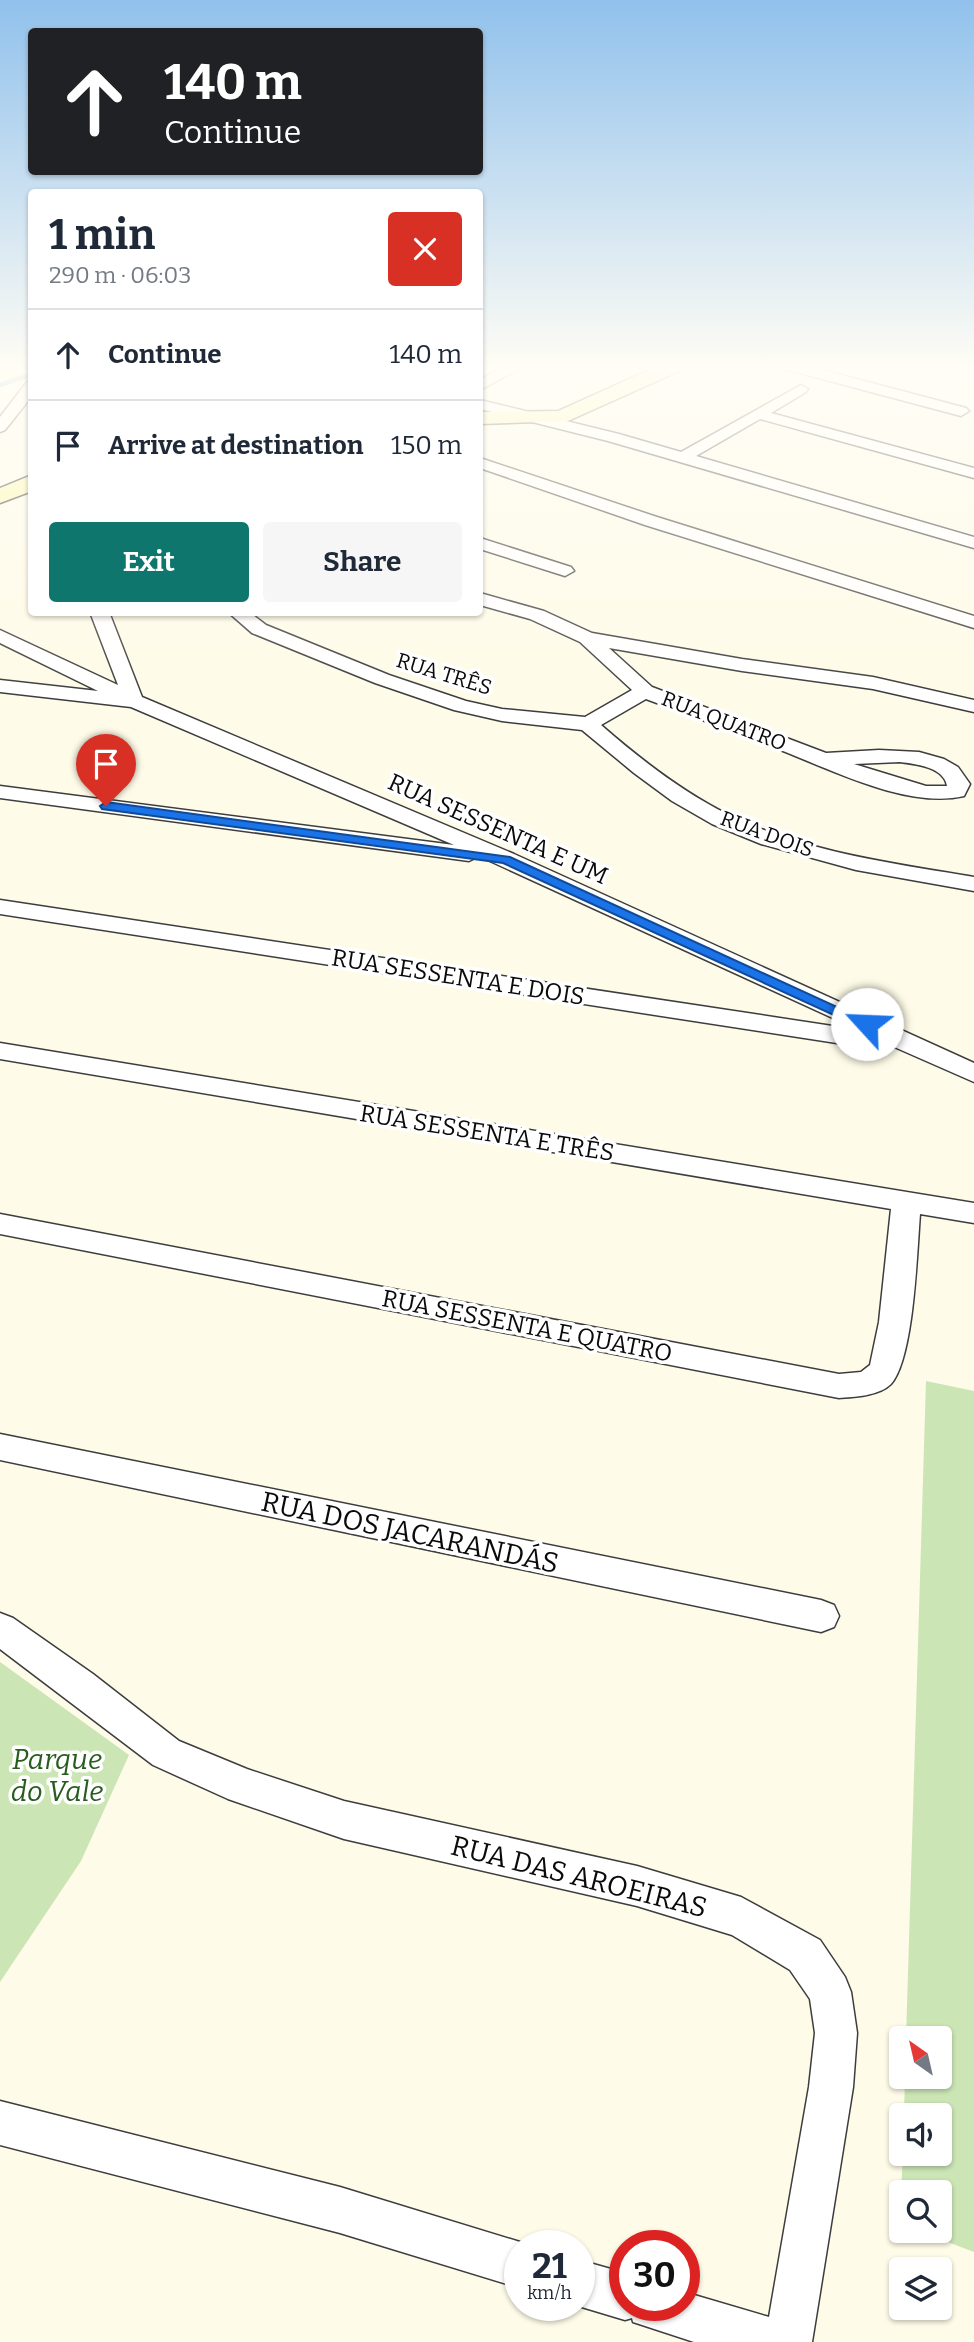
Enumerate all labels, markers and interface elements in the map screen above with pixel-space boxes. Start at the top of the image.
text: 140 m [164,53,302,112]
icon: ahead [49,56,140,147]
text: Continue [164,113,301,151]
text: 1 min [49,210,155,260]
button: close [388,212,462,286]
text: 290 m · 06:03 [49,261,191,289]
icon: ahead [49,336,87,374]
text: Continue [108,339,222,370]
text: 140 m [390,339,462,370]
icon: arrive [49,427,87,465]
text: Arrive at destination [108,430,363,461]
text: 150 m [391,430,462,461]
button: Exit [49,522,249,602]
button: Share [263,522,462,602]
street label: RUA TRÊS [393,647,495,701]
street label: RUA QUATRO [658,685,790,757]
pin [76,734,136,806]
icon: arrive [87,745,125,783]
street label: RUA SESSENTA E UM [384,768,612,890]
street label: RUA DOIS [717,805,817,863]
street label: RUA SESSENTA E DOIS [329,943,587,1011]
position arrow [830,987,904,1061]
street label: RUA SESSENTA E TRÊS [358,1099,616,1167]
street label: RUA SESSENTA E QUATRO [380,1284,674,1368]
street label: RUA DOS JACARANDÁS [258,1484,562,1580]
park label: Parque do Vale [11,1743,103,1808]
street label: RUA DAS AROEIRAS [448,1829,710,1924]
north arrow [889,2026,952,2090]
map controls [889,2026,952,2320]
button: sound [889,2103,952,2166]
button: search [889,2180,952,2243]
speed limit sign: 30 [609,2230,700,2321]
text: 21 [532,2245,567,2287]
button: layers [889,2257,952,2320]
text: km/h [527,2282,572,2304]

